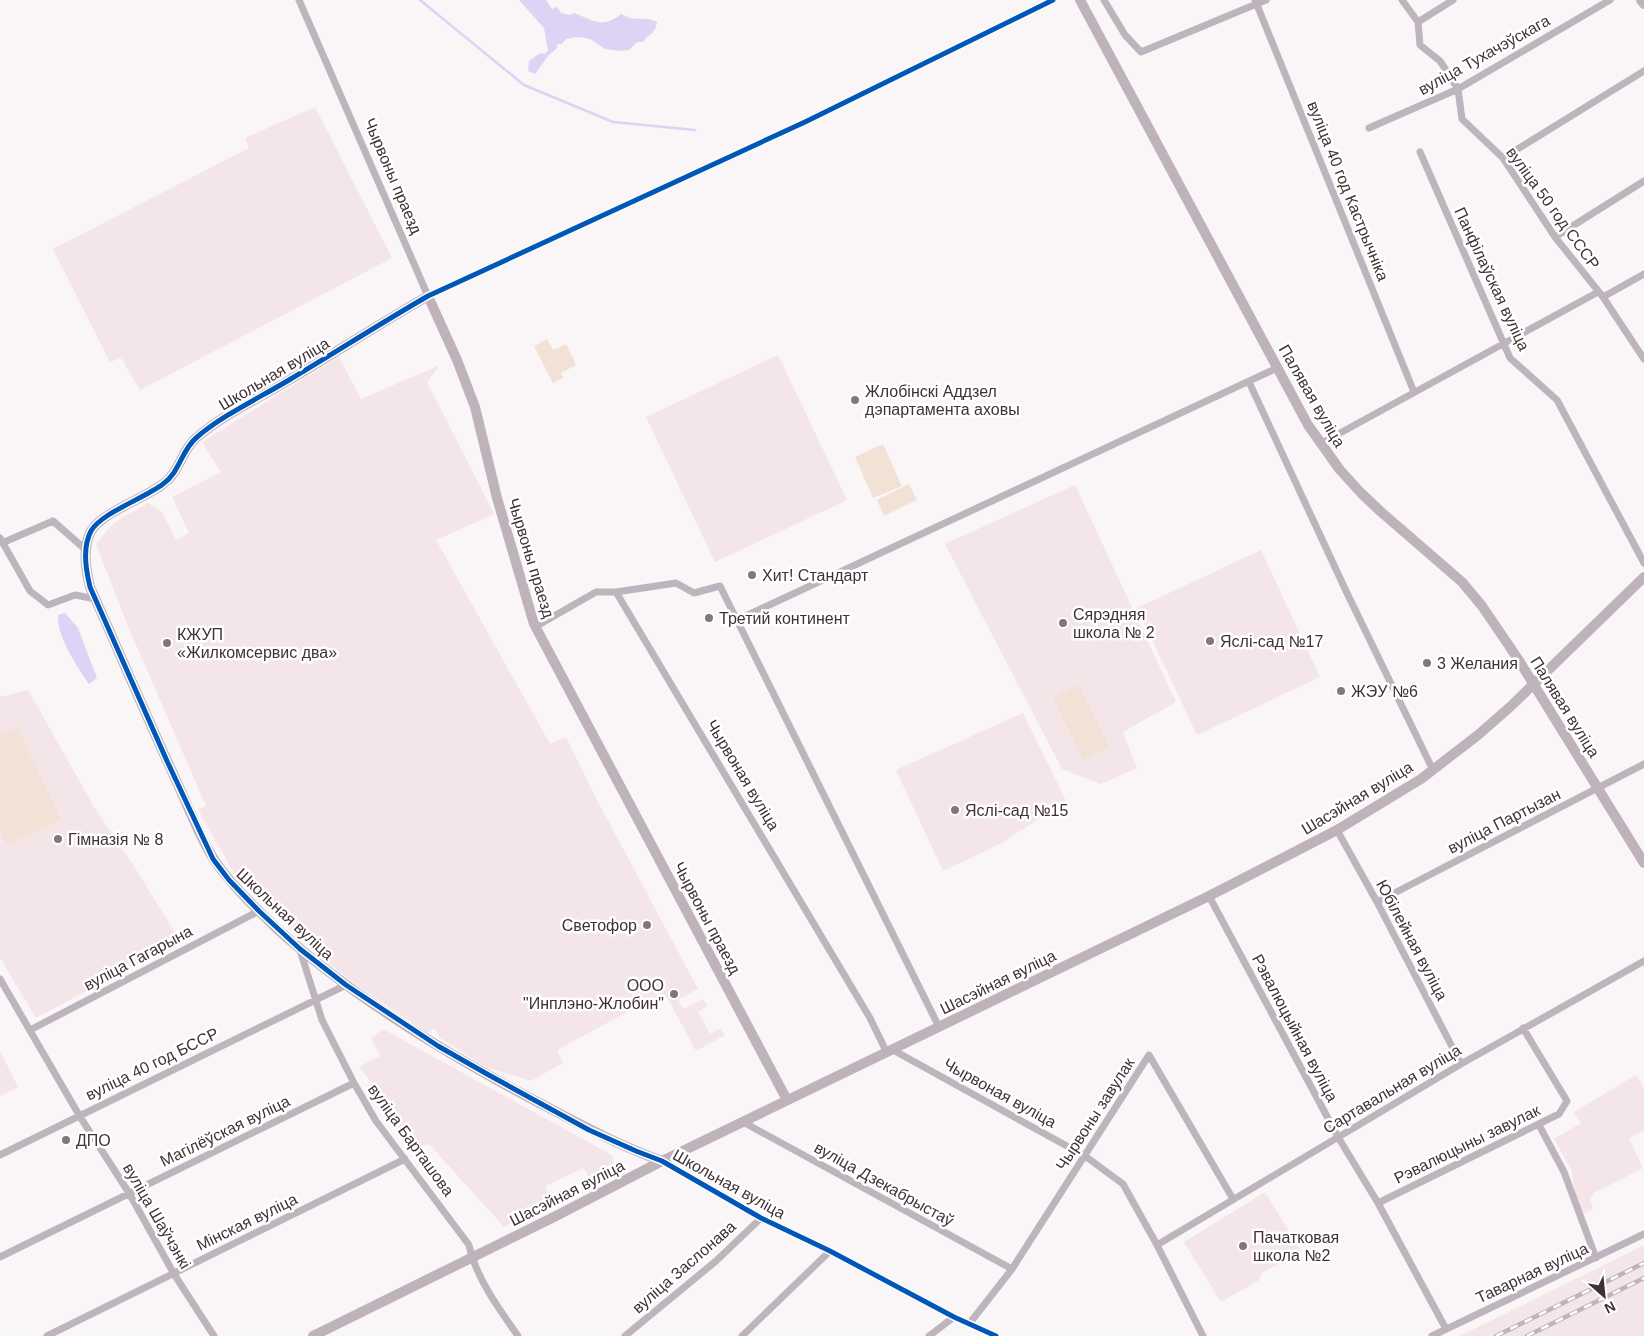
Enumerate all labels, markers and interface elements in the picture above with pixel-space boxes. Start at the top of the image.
street label: вуліца Тухачэўскага [1415,12,1553,98]
street label: вуліца 40 год Кастрычніка [1304,99,1392,283]
street label: Чырвоны праезд [361,115,425,237]
street label: вуліца 50 год СССР [1503,144,1603,272]
street label: Панфілаўская вуліца [1451,205,1533,354]
street label: Школьная вуліца [216,334,332,414]
street label: Палявая вуліца [1276,342,1348,450]
place label: Жлобінскі Аддзел дэпартамента аховы [865,383,1020,418]
marker: Жлобінскі Аддзел дэпартамента аховы [849,394,861,406]
street label: Чырвоны праезд [505,496,558,621]
place label: Хит! Стандарт [762,567,869,584]
marker: Хит! Стандарт [746,569,758,581]
place label: Сярэдняя школа № 2 [1073,606,1155,641]
place label: Третий континент [719,610,851,627]
marker: Третий континент [703,612,715,624]
marker: Сярэдняя школа № 2 [1057,617,1069,629]
place label: КЖУП «Жилкомсервис два» [177,626,337,661]
place label: Яслі-сад №17 [1220,633,1324,650]
marker: Яслі-сад №17 [1204,635,1216,647]
marker: КЖУП «Жилкомсервис два» [161,637,173,649]
street label: Палявая вуліца [1527,654,1603,761]
place label: 3 Желания [1437,655,1518,672]
marker: 3 Желания [1421,657,1433,669]
place label: ЖЭУ №6 [1351,683,1418,700]
marker: ЖЭУ №6 [1335,685,1347,697]
street label: Чырвоная вуліца [703,717,783,833]
street label: Шасэйная вуліца [1298,758,1416,838]
street label: вуліца Партызан [1445,785,1563,857]
place label: Яслі-сад №15 [965,802,1069,819]
marker: Яслі-сад №15 [949,804,961,816]
place label: Гімназія № 8 [68,831,163,848]
marker: Гімназія № 8 [52,833,64,845]
street label: Чырвоны праезд [670,859,744,977]
street label: Школьная вуліца [233,865,337,963]
street label: Юбілейная вуліца [1373,877,1451,1003]
place label: Светофор [562,917,637,934]
marker: Светофор [641,919,653,931]
street label: вуліца Гагарына [81,922,195,994]
street label: Шасэйная вуліца [937,947,1059,1017]
street label: Рэвалюцыйная вуліца [1249,952,1341,1105]
place label: ООО "Инплэно-Жлобин" [523,977,664,1012]
marker: ООО "Инплэно-Жлобин" [668,988,680,1000]
street label: вуліца 40 год БССР [83,1024,221,1104]
street label: Сартавальная вуліца [1320,1041,1464,1137]
street label: Чырвоны завулак [1052,1054,1138,1173]
street label: Чырвоная вуліца [941,1055,1059,1131]
street label: вуліца Барташова [365,1081,457,1199]
street label: Магілёўская вуліца [157,1092,293,1170]
street label: Рэвалюцыны завулак [1391,1101,1543,1187]
place label: ДПО [76,1132,111,1149]
marker: ДПО [60,1134,72,1146]
street label: вуліца Дзекабрыстаў [811,1139,957,1229]
street label: Школьная вуліца [670,1146,788,1222]
street label: Шасэйная вуліца [507,1157,627,1229]
street label: вуліца Шаўчэнкі [120,1160,194,1272]
street label: Мінская вуліца [194,1190,300,1254]
street label: вуліца Заслонава [629,1218,739,1316]
place label: Пачатковая школа №2 [1253,1229,1339,1264]
marker: Пачатковая школа №2 [1237,1240,1249,1252]
street label: Таварная вуліца [1473,1240,1591,1306]
north arrow [1579,1271,1629,1321]
text: N [1602,1298,1618,1317]

